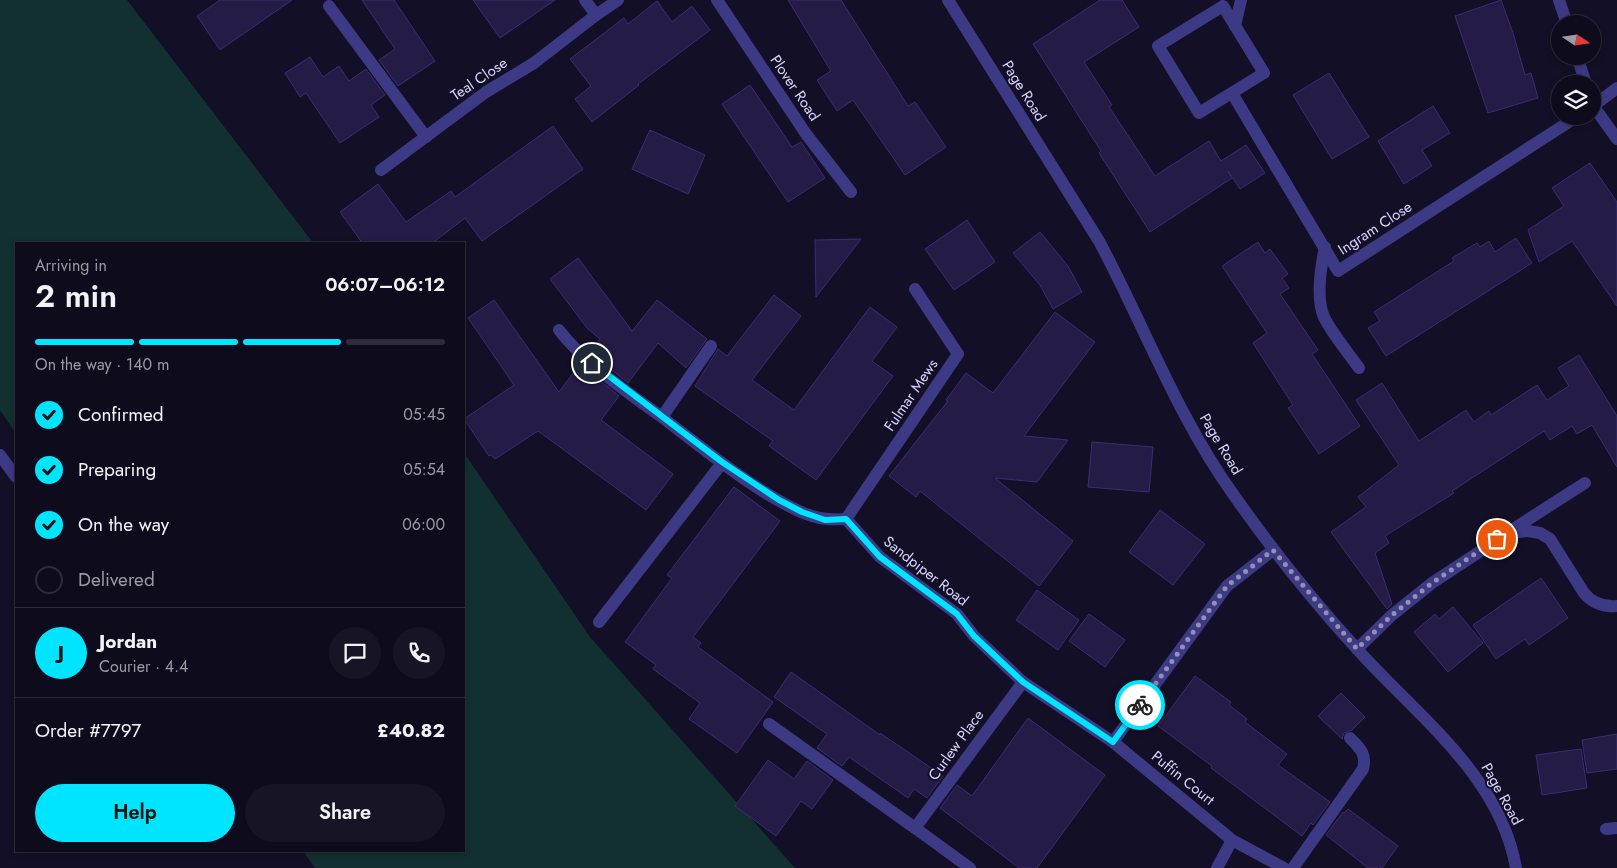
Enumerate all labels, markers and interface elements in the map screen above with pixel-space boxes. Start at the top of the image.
north arrow [1551,15,1601,65]
map controls [1551,15,1601,125]
street label: Plover Road [765,50,825,126]
street label: Teal Close [446,52,512,106]
street label: Page Road [997,56,1051,126]
button: layers [1551,75,1601,125]
street label: Ingram Close [1334,196,1417,260]
text: Arriving in [35,254,107,277]
text: 06:07–06:12 [325,271,445,298]
text: 2 min [35,273,117,319]
pin [571,342,613,384]
icon: home [578,349,606,377]
text: On the way · 140 m [35,353,169,376]
street label: Fulmar Mews [879,354,943,436]
icon: check [35,401,63,429]
text: Confirmed [78,401,164,428]
text: 05:45 [403,403,445,426]
street label: Page Road [1194,409,1248,479]
icon: check [35,456,63,484]
text: Preparing [78,456,156,483]
text: 05:54 [403,458,445,481]
icon: check [35,511,63,539]
text: On the way [78,511,169,538]
text: 06:00 [402,513,445,536]
pin [1476,518,1518,560]
icon: bag [1483,525,1511,553]
street label: Sandpiper Road [879,531,973,611]
text: Delivered [78,566,155,593]
button: chat [329,627,381,679]
button: phone [393,627,445,679]
text: Jordan [99,628,157,655]
text: J [58,639,64,666]
text: Courier · 4.4 [99,655,188,678]
courier [1115,680,1165,730]
icon: bike [1126,691,1154,719]
street label: Curlew Place [923,705,989,785]
text: Order #7797 [35,717,141,744]
text: £40.82 [377,717,445,744]
street label: Puffin Court [1147,746,1220,811]
street label: Page Road [1476,759,1528,829]
button: Help [35,784,235,842]
button: Share [245,784,445,842]

